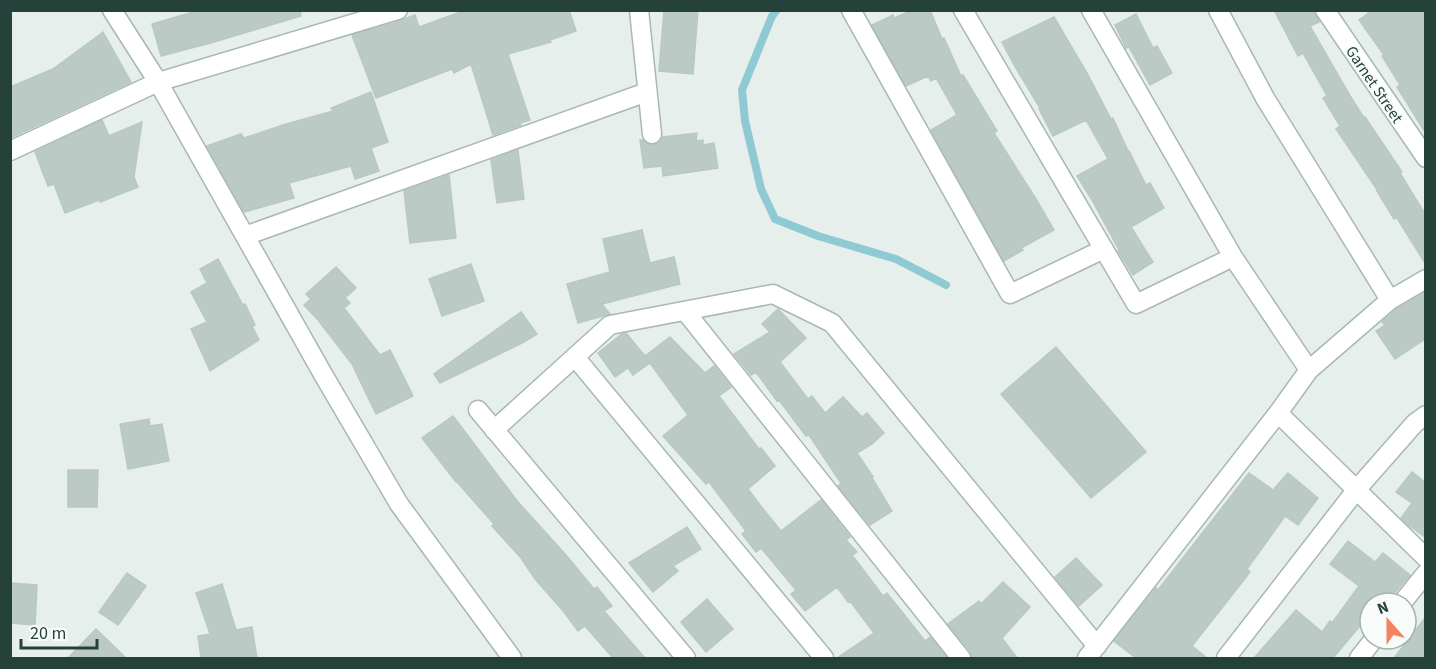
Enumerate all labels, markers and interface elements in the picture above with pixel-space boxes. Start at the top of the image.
street label: Garnet Street [1340,42,1408,128]
north arrow [1358,591,1418,651]
text: N [1374,596,1392,620]
scale bar [21,612,98,650]
text: 20 m [30,621,66,646]

